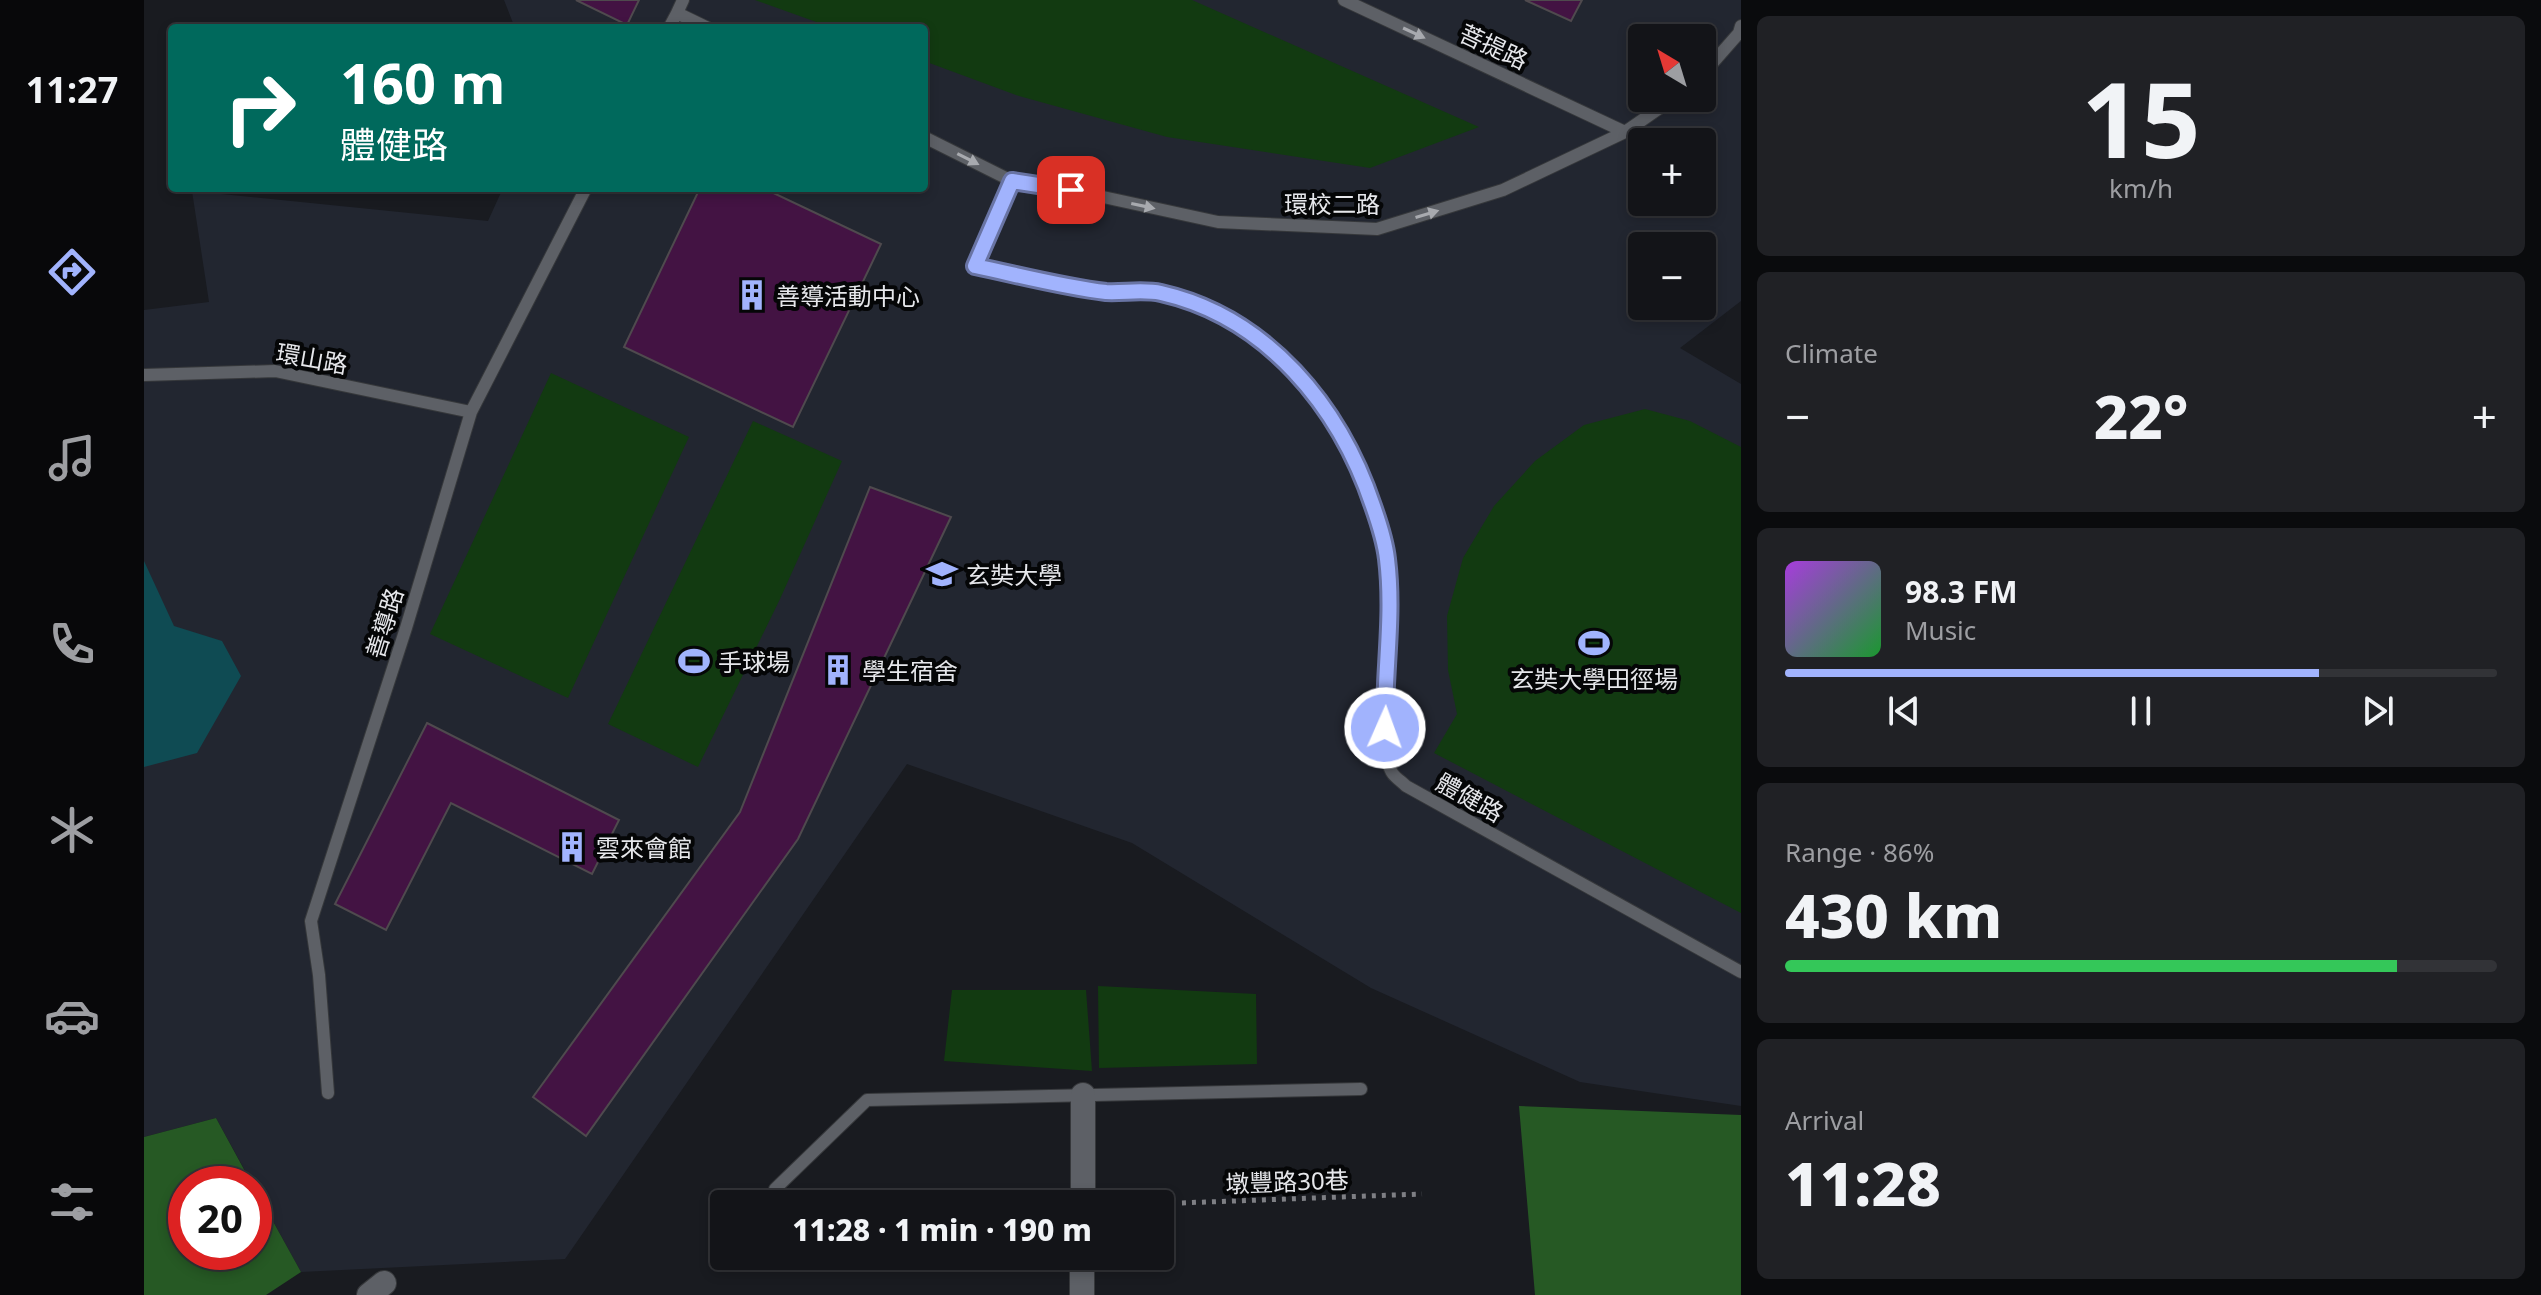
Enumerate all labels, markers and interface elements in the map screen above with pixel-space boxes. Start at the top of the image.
street label: 菩提路 [1454,16,1534,76]
north arrow [1628,24,1716,112]
map controls [1628,24,1716,320]
one-way arrow [1403,26,1426,40]
text: 160 m [340,44,505,120]
text: 15 [2082,47,2200,188]
icon: right [208,56,312,160]
text: 11:27 [26,65,118,114]
text: 體健路 [340,120,448,169]
button: + [1628,128,1716,216]
one-way arrow [956,153,979,166]
pin [1037,156,1105,224]
icon: arrive [1049,168,1093,212]
text: km/h [2109,170,2173,206]
street label: 環校二路 [1284,187,1380,220]
one-way arrow [1131,200,1156,213]
one-way arrow [1415,207,1439,220]
button: − [1628,232,1716,320]
icon: directions [44,244,100,300]
building icon: 善導活動中心 [735,278,769,312]
place label: 善導活動中心 [776,279,920,312]
street label: 環山路 [274,335,350,381]
text: Climate [1785,335,1878,371]
text: 22° [2094,375,2188,457]
text: − [1785,386,1810,446]
text: + [2472,386,2497,446]
icon: music [44,430,100,486]
school or university icon: 玄奘大學 [925,557,959,591]
place label: 玄奘大學 [966,558,1062,591]
text: 98.3 FM [1905,571,2017,612]
street label: 善導路 [358,584,410,662]
text: Music [1905,612,1976,648]
icon: phone [44,616,100,672]
sports icon: 玄奘大學田徑場 [1577,626,1611,660]
sports icon: 手球場 [677,644,711,678]
place label: 手球場 [718,645,790,678]
building icon: 學生宿舍 [821,653,855,687]
place label: 學生宿舍 [862,654,958,687]
place label: 玄奘大學田徑場 [1510,662,1678,695]
position arrow [1343,686,1427,770]
icon: previous [1882,689,1926,733]
icon: pause [2119,689,2163,733]
icon: next [2356,689,2400,733]
street label: 體健路 [1431,765,1509,829]
icon: climate [44,802,100,858]
building icon: 雲來會館 [555,830,589,864]
place label: 雲來會館 [596,831,692,864]
text: Range · 86% [1785,834,1934,870]
text: 430 km [1785,874,2002,956]
icon: car [44,988,100,1044]
text: Arrival [1785,1102,1864,1138]
text: 11:28 [1785,1142,1941,1224]
street label: 墩豐路30巷 [1225,1162,1349,1200]
speed limit sign: 20 [168,1166,272,1270]
icon: filters [44,1174,100,1230]
text: 11:28 · 1 min · 190 m [792,1209,1092,1250]

